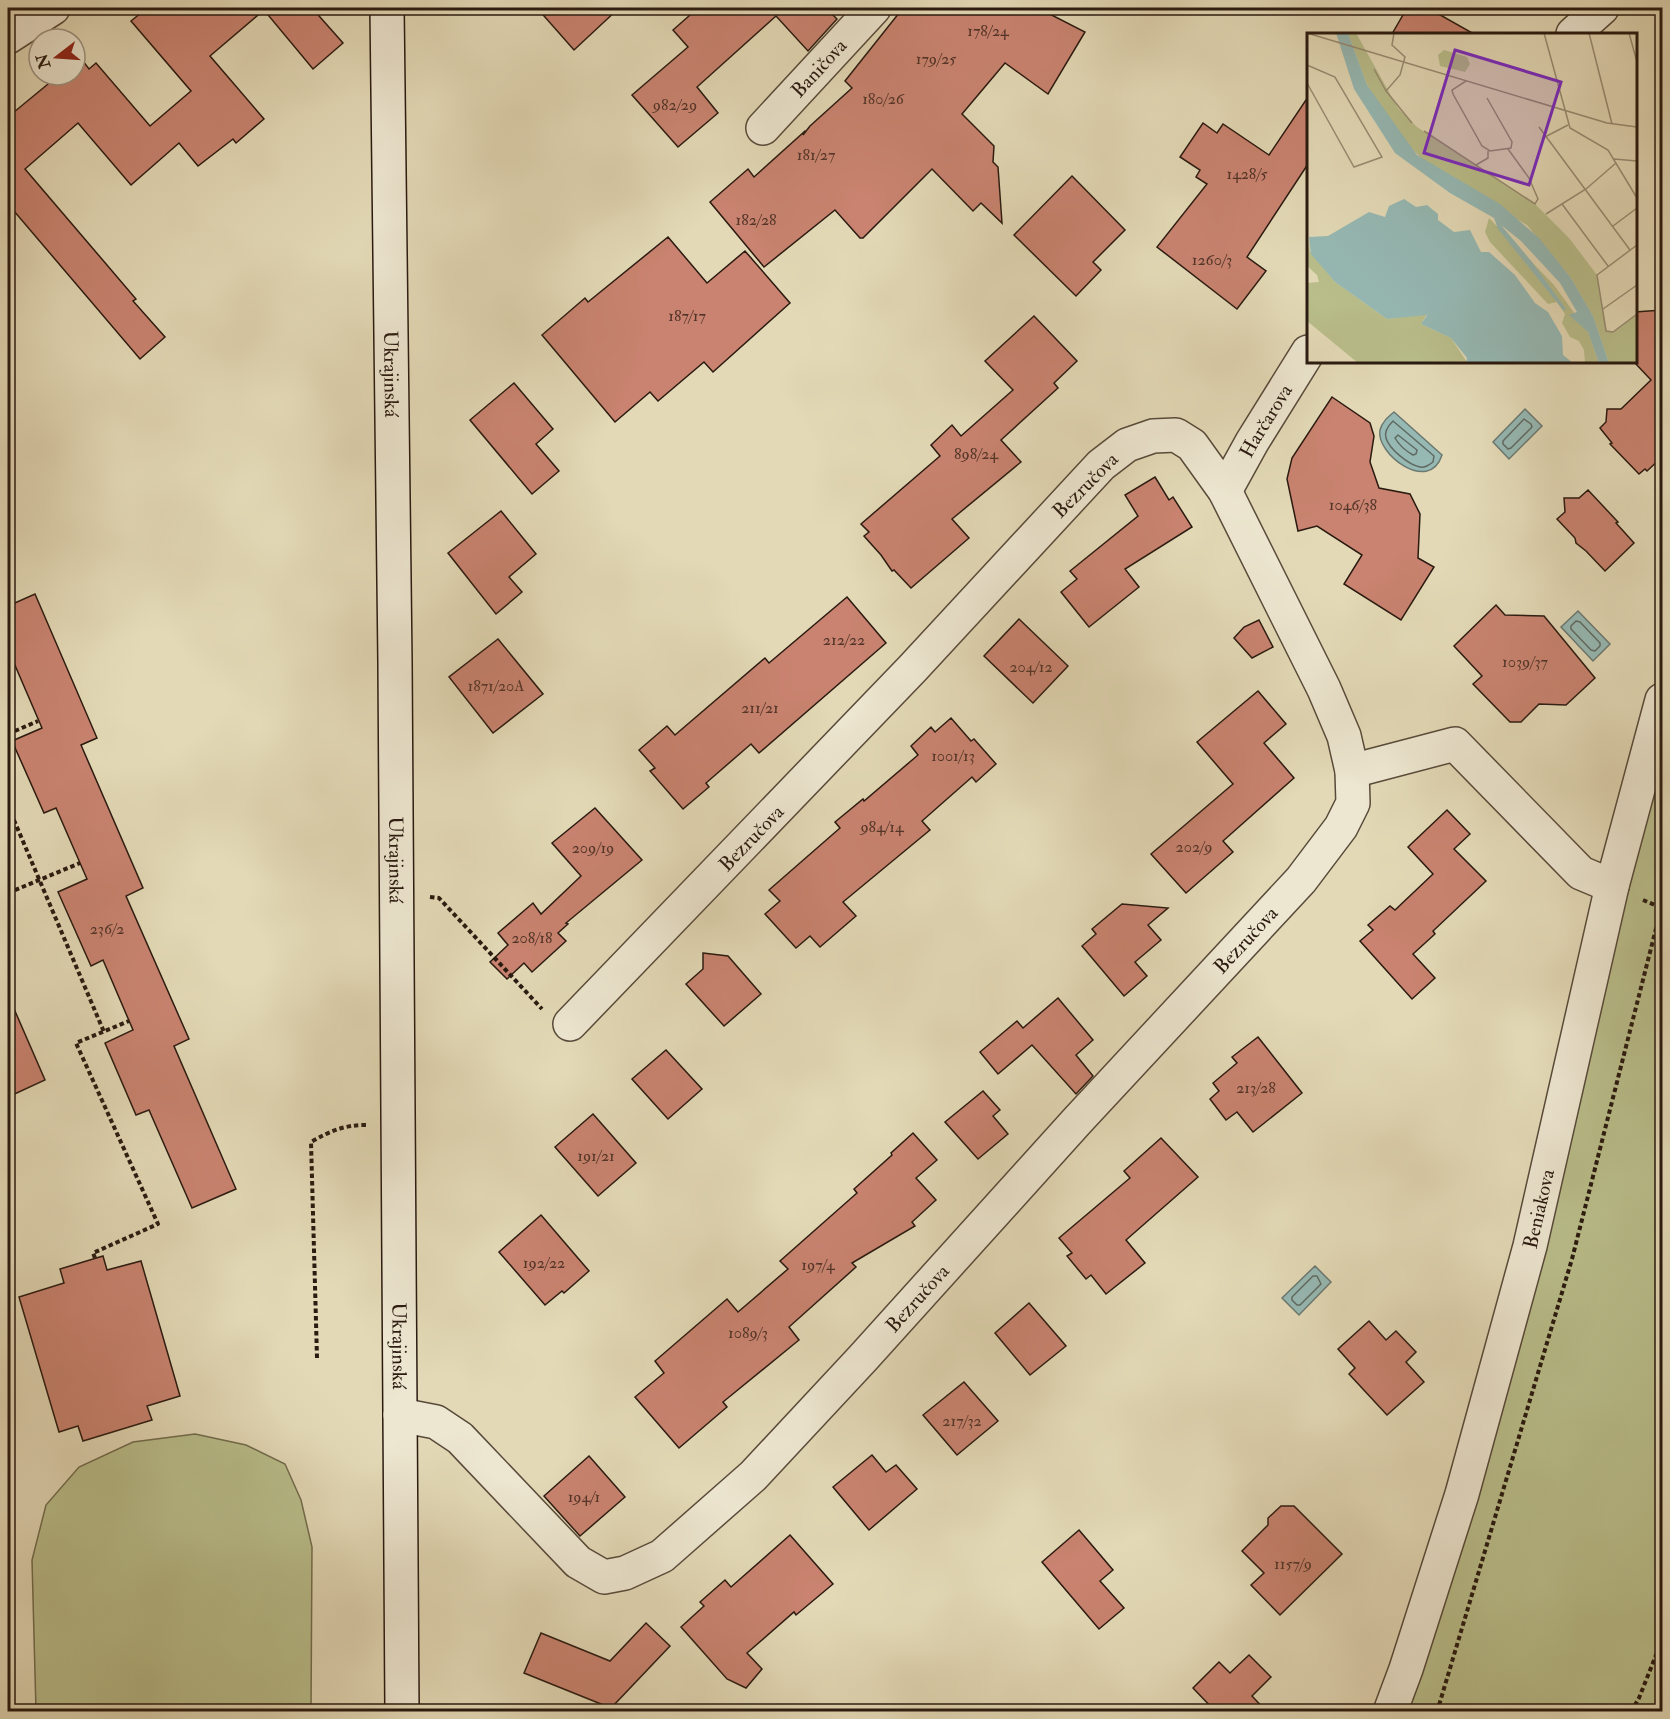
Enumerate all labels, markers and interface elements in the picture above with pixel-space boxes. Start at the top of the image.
house number: 178/24 [967,21,1010,41]
north arrow [27,27,87,87]
street label: Baničova [786,33,853,103]
inset map [1307,33,1637,363]
house number: 179/25 [916,49,956,69]
text: N [32,51,56,72]
house number: 180/26 [862,89,905,109]
house number: 982/29 [652,95,697,115]
house number: 181/27 [797,145,836,165]
house number: 1428/5 [1226,164,1268,184]
house number: 182/28 [735,210,777,230]
house number: 1260/3 [1192,250,1232,270]
house number: 187/17 [668,306,706,326]
street label: Ukrajinská [378,330,404,418]
street label: Harčarova [1234,379,1298,462]
house number: 898/24 [954,444,999,464]
street label: Bezručova [1047,447,1124,524]
house number: 1046/38 [1329,495,1378,515]
house number: 212/22 [823,630,865,650]
house number: 1039/37 [1502,652,1549,672]
house number: 204/12 [1009,657,1053,677]
house number: 1871/20A [468,676,524,696]
house number: 211/21 [741,698,779,718]
house number: 1001/13 [931,746,975,766]
street label: Bezručova [713,799,790,877]
street label: Ukrajinská [383,816,409,904]
house number: 984/14 [859,817,905,837]
house number: 202/9 [1176,837,1212,857]
house number: 209/19 [572,838,614,858]
street label: Bezručova [1208,901,1284,979]
house number: 236/2 [90,919,124,939]
house number: 208/18 [511,928,553,948]
house number: 213/28 [1236,1078,1276,1098]
house number: 191/21 [577,1146,615,1166]
street label: Beniakova [1518,1166,1560,1251]
house number: 192/22 [523,1253,565,1273]
house number: 197/4 [801,1255,836,1275]
street label: Bezručova [880,1259,955,1338]
street label: Ukrajinská [386,1302,412,1390]
house number: 1089/3 [728,1323,768,1343]
house number: 217/32 [942,1411,982,1431]
house number: 194/1 [568,1487,600,1507]
house number: 1157/9 [1274,1554,1312,1574]

